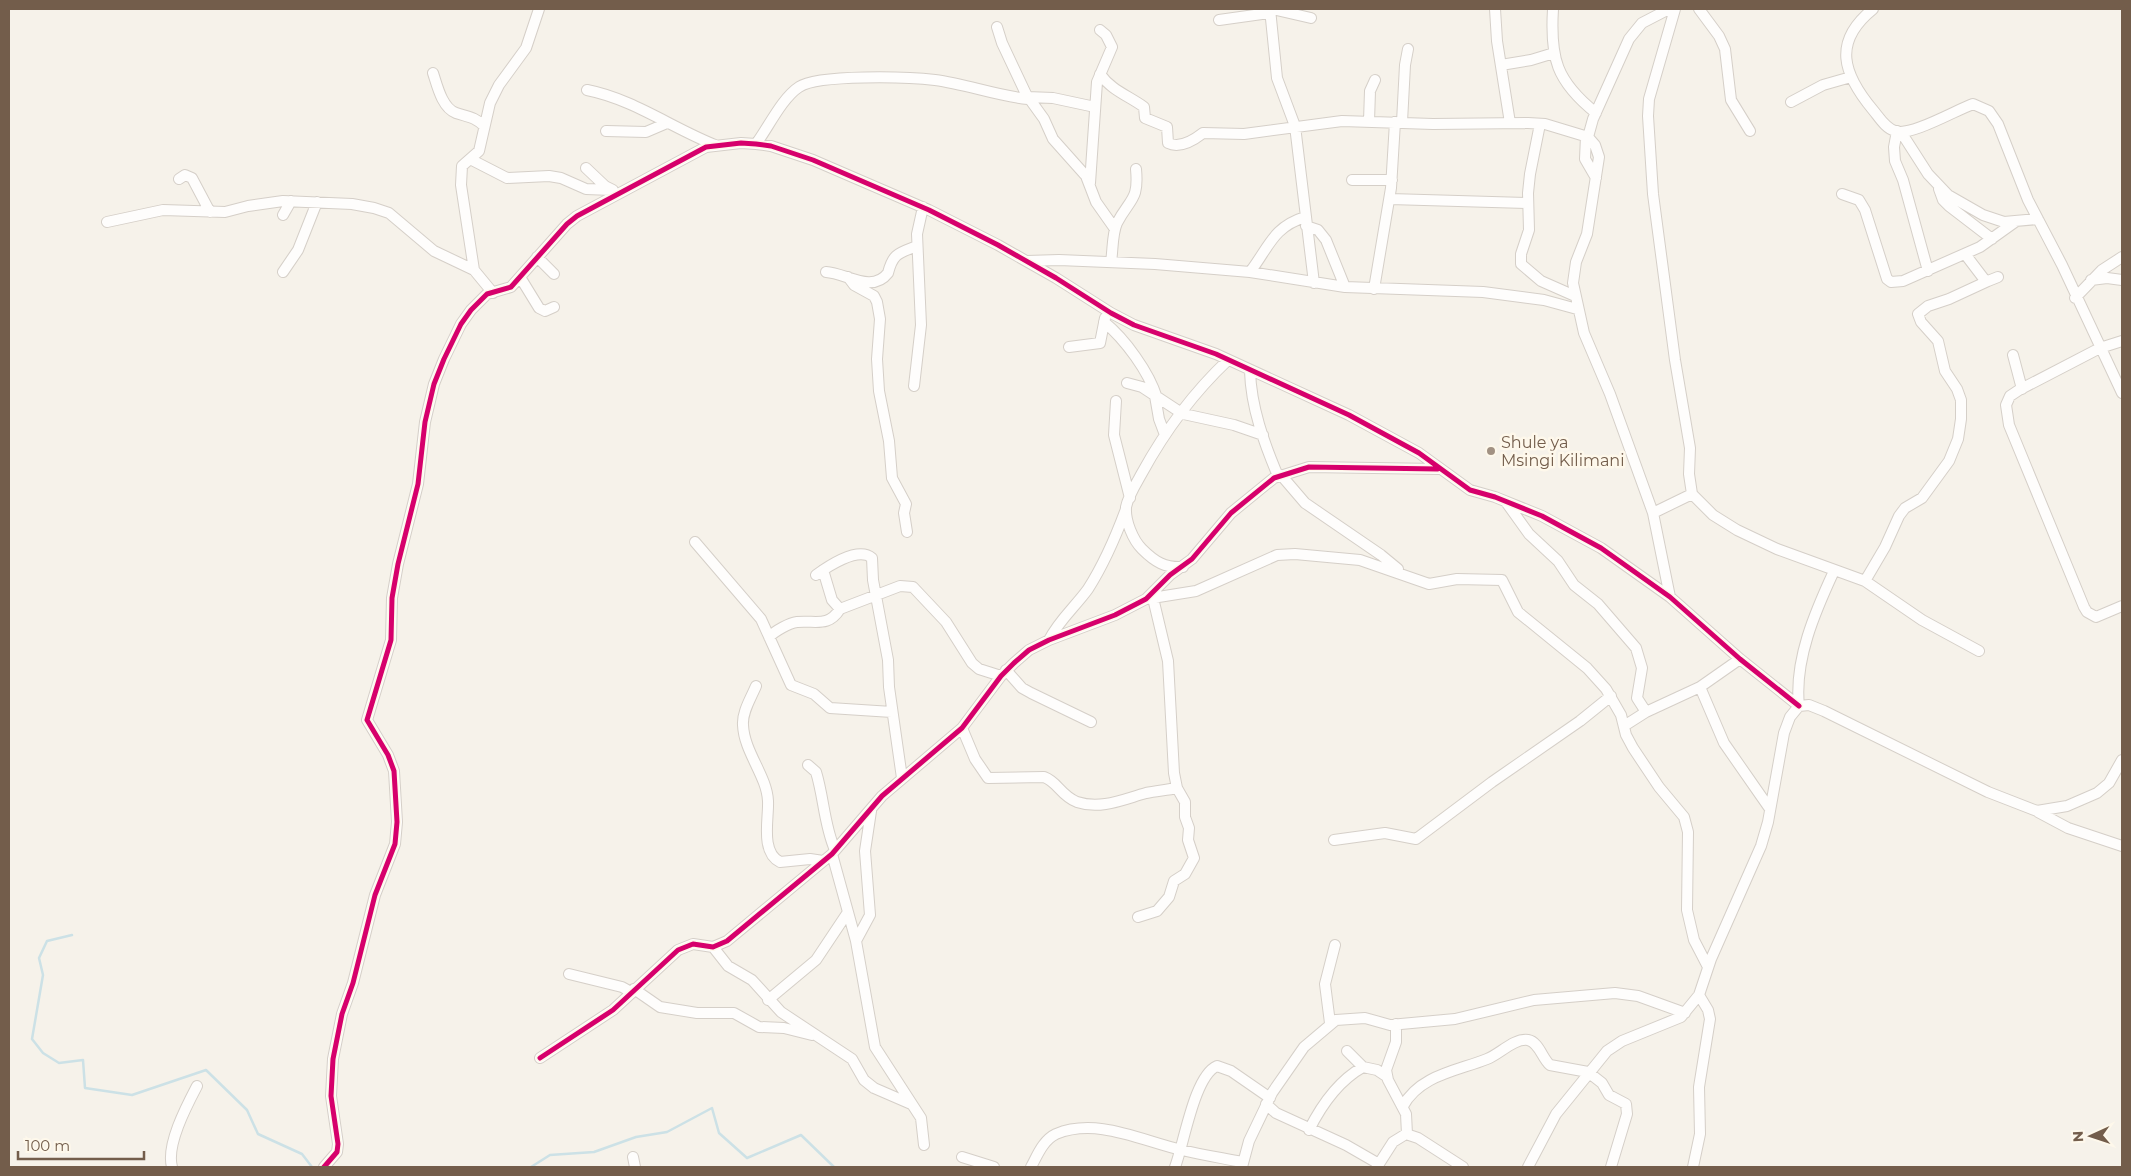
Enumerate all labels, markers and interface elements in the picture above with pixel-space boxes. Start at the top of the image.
place label: Shule ya Msingi Kilimani [1501,433,1625,470]
marker: Shule ya Msingi Kilimani [1485,445,1497,457]
north arrow [2066,1111,2116,1161]
scale bar [18,1128,144,1160]
text: N [2069,1131,2087,1143]
text: 100 m [25,1136,70,1155]

